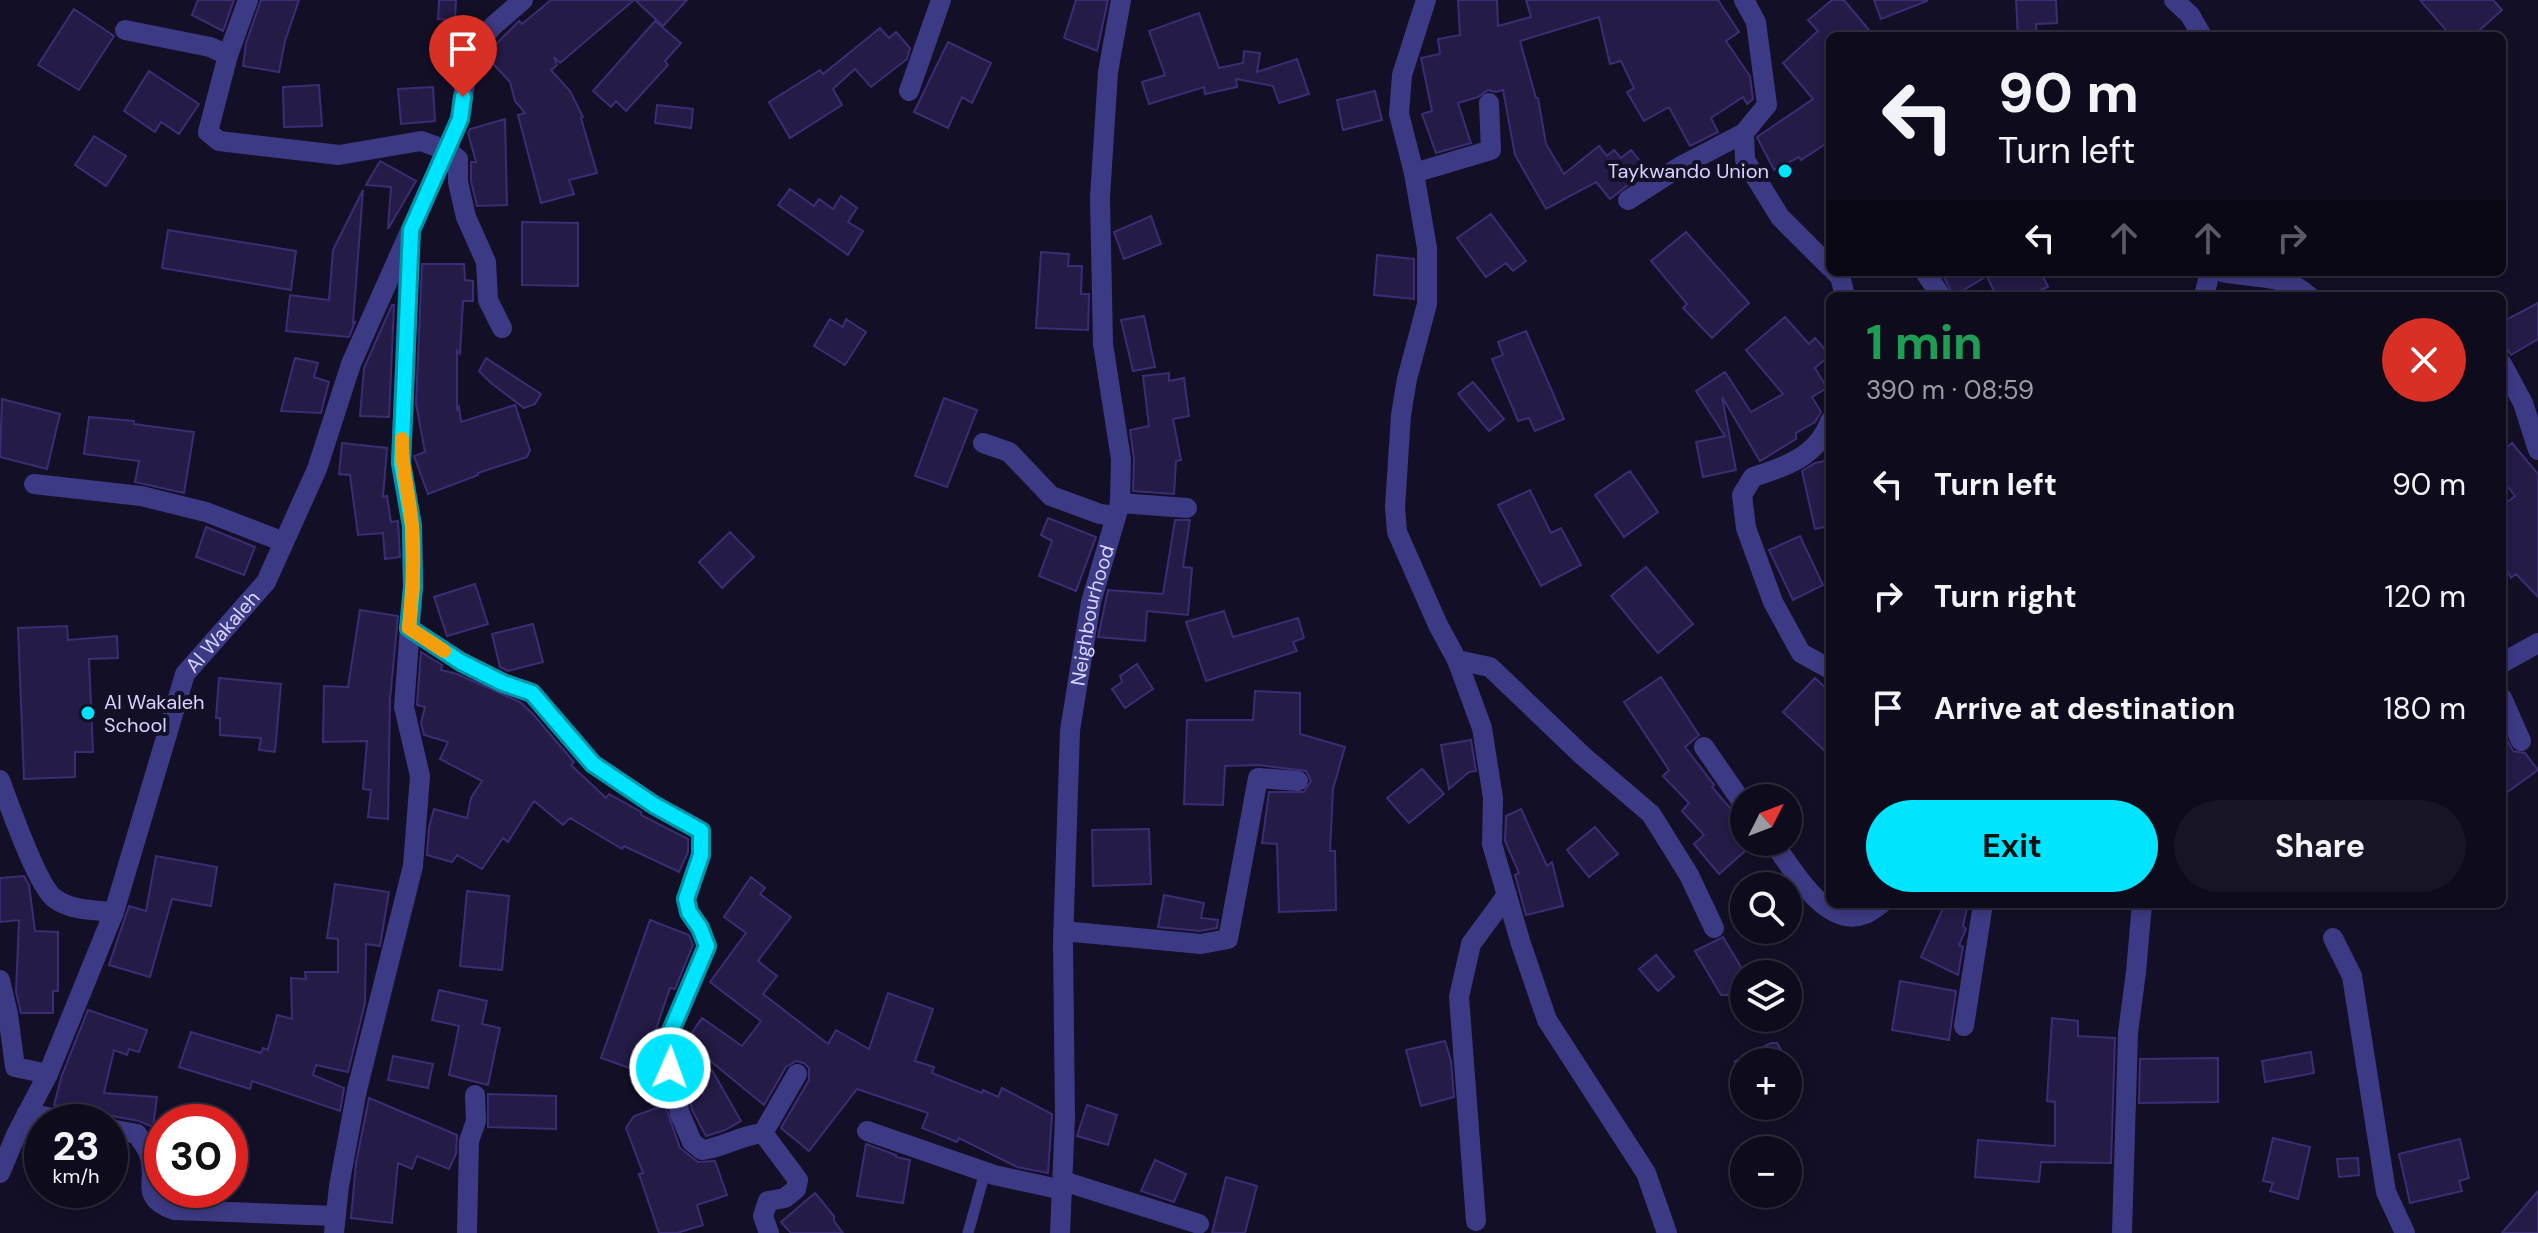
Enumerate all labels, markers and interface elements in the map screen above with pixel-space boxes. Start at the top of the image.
pin [429,15,497,97]
icon: arrive [441,27,485,71]
text: 90 m [1998,56,2139,129]
icon: left [1866,64,1970,168]
text: Turn left [1998,127,2135,174]
place label: Taykwando Union [1608,158,1769,184]
marker: Taykwando Union [1776,162,1794,180]
icon: left [2018,216,2062,260]
icon: ahead [2102,216,2146,260]
icon: ahead [2186,216,2230,260]
icon: right [2270,216,2314,260]
text: 1 min [1866,311,1983,374]
button: close [2382,318,2466,402]
text: 390 m · 08:59 [1866,373,2034,407]
icon: left [1866,462,1910,506]
text: Turn left [1934,465,2057,504]
text: 90 m [2392,465,2466,504]
street label: Neighbourhood [1064,542,1120,688]
icon: right [1866,574,1910,618]
text: Turn right [1934,577,2077,616]
text: 120 m [2384,577,2466,616]
street label: Al Wakaleh [179,585,265,678]
icon: arrive [1866,686,1910,730]
place label: Al Wakaleh School [104,689,205,738]
text: Arrive at destination [1934,689,2235,728]
text: 180 m [2383,689,2466,728]
marker: Al Wakaleh School [79,704,97,722]
north arrow [1730,784,1802,856]
map controls [1730,784,1802,1208]
button: Exit [1866,800,2158,892]
button: Share [2174,800,2466,892]
button: search [1730,872,1802,944]
button: layers [1730,960,1802,1032]
position arrow [628,1026,712,1110]
button: + [1730,1048,1802,1120]
speed limit sign: 30 [144,1104,248,1208]
text: 23 [52,1120,100,1172]
button: − [1730,1136,1802,1208]
text: km/h [52,1163,100,1189]

